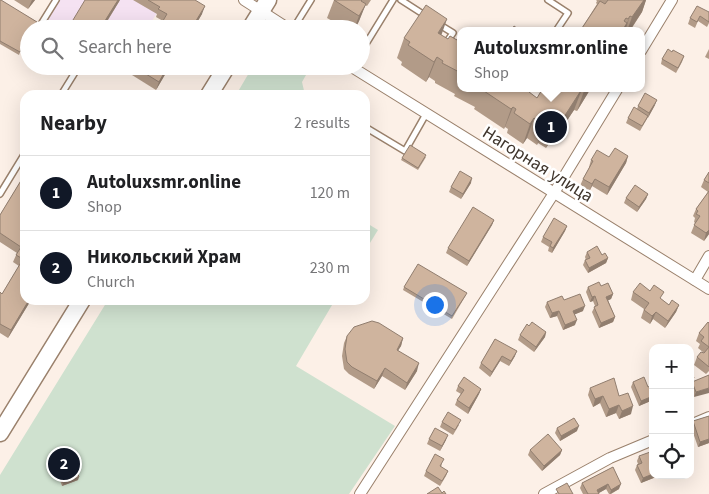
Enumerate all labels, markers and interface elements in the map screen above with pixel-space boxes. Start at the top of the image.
search box [20,20,370,75]
popup [457,27,645,92]
icon: search [38,34,66,62]
text: Search here [78,34,172,61]
text: Autoluxsmr.online [474,35,628,62]
text: Shop [474,62,509,84]
text: Nearby [40,108,107,138]
pin: 1 [535,108,567,146]
text: 2 results [294,112,350,134]
street label: Нагорная улица [477,120,598,209]
text: Autoluxsmr.online [87,169,241,196]
text: 1 [52,182,60,204]
text: 120 m [310,182,350,204]
text: Shop [87,196,122,218]
text: Никольский Храм [87,244,241,271]
text: 2 [52,257,60,279]
text: 230 m [310,257,350,279]
text: Church [87,271,135,293]
your location [422,292,448,318]
map controls [649,344,694,479]
button: + [649,344,694,389]
button: − [649,389,694,434]
button: locate [649,434,694,479]
pin: 2 [48,445,80,483]

